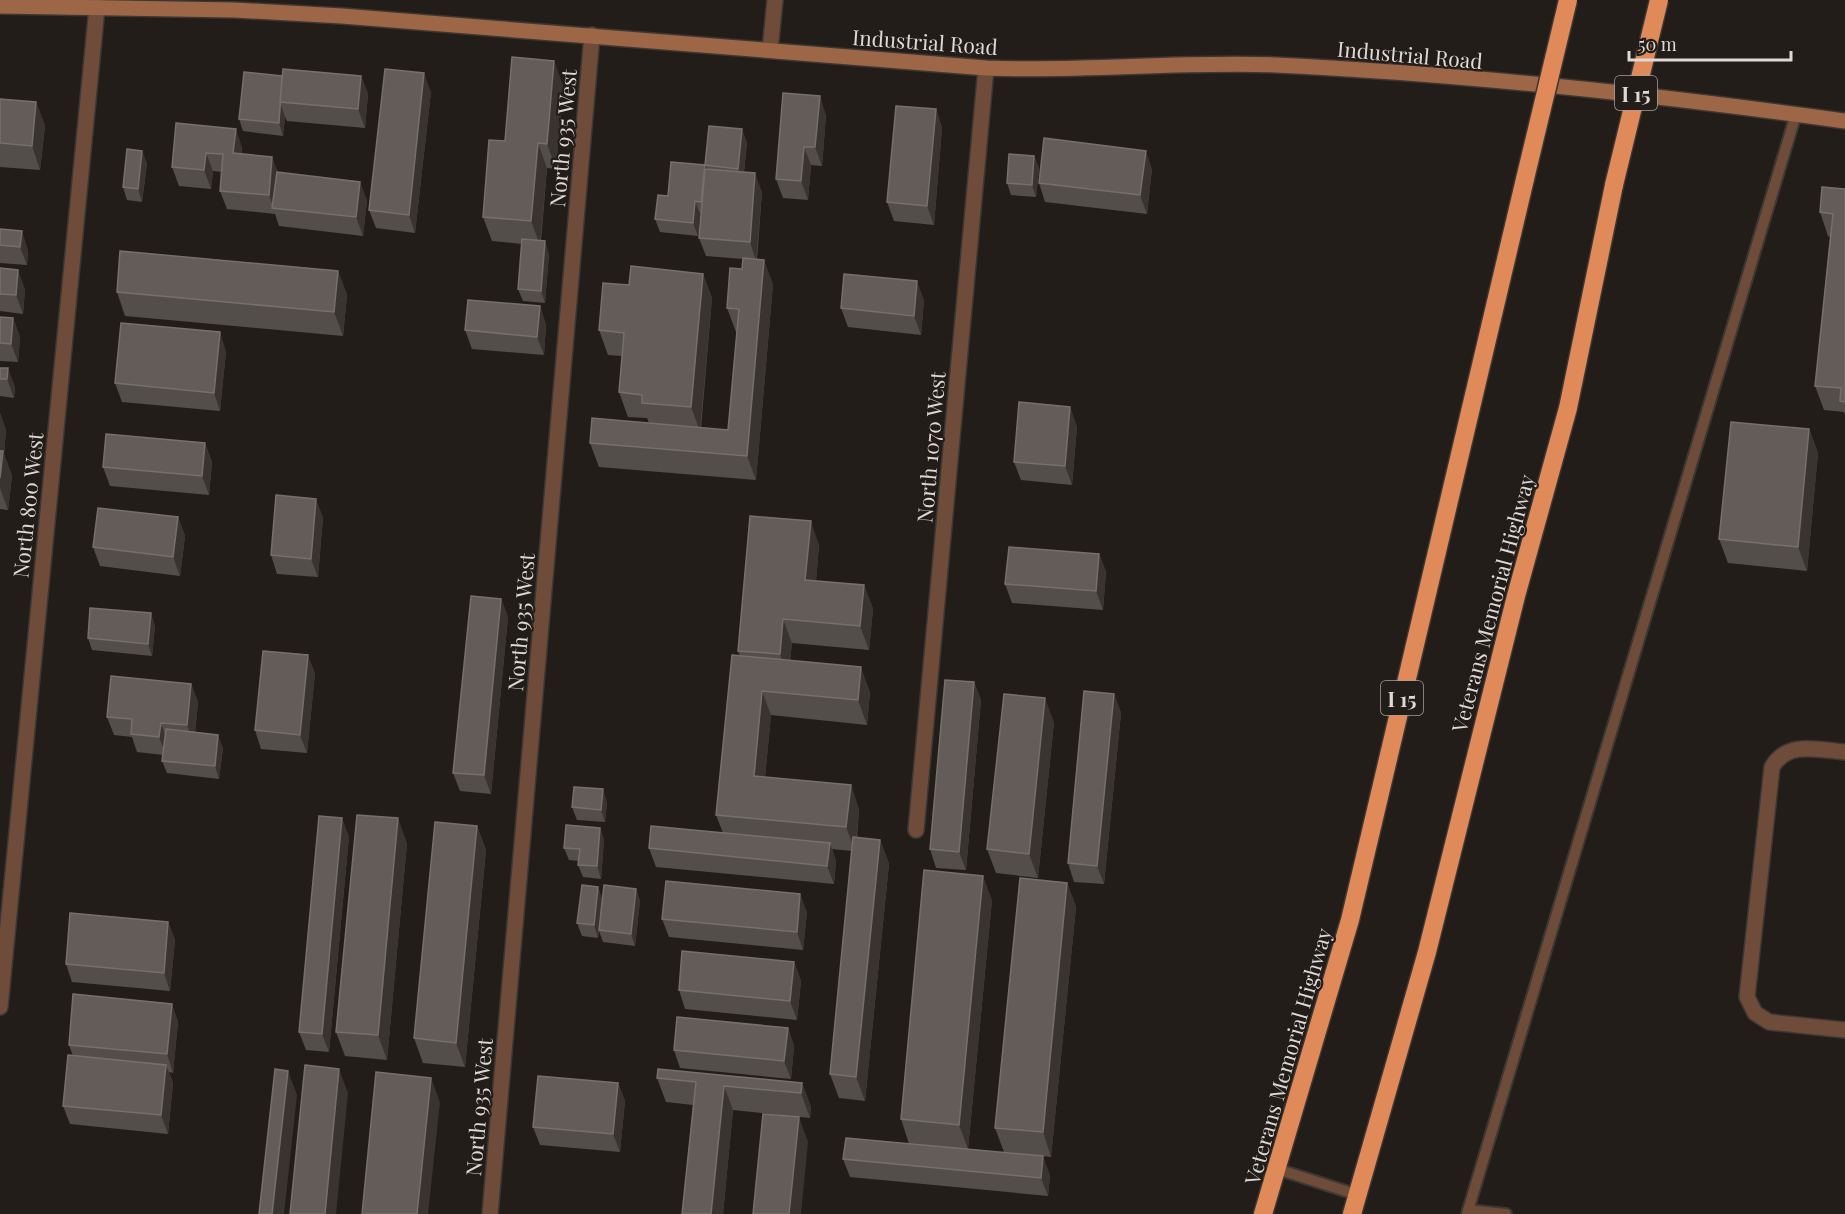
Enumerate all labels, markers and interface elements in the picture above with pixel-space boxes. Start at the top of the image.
street label: Industrial Road [851,22,999,60]
scale bar [1629,24,1791,62]
text: 50 m [1638,32,1677,56]
street label: Industrial Road [1336,34,1484,74]
street label: North 935 West [542,67,582,208]
road number: I 15 [1615,76,1657,110]
street label: North 1070 West [909,370,951,524]
street label: North 800 West [5,430,49,579]
street label: Veterans Memorial Highway [1444,471,1540,736]
street label: North 935 West [500,551,540,692]
road number: I 15 [1381,681,1423,715]
street label: Veterans Memorial Highway [1237,924,1337,1189]
street label: North 935 West [458,1036,498,1177]

